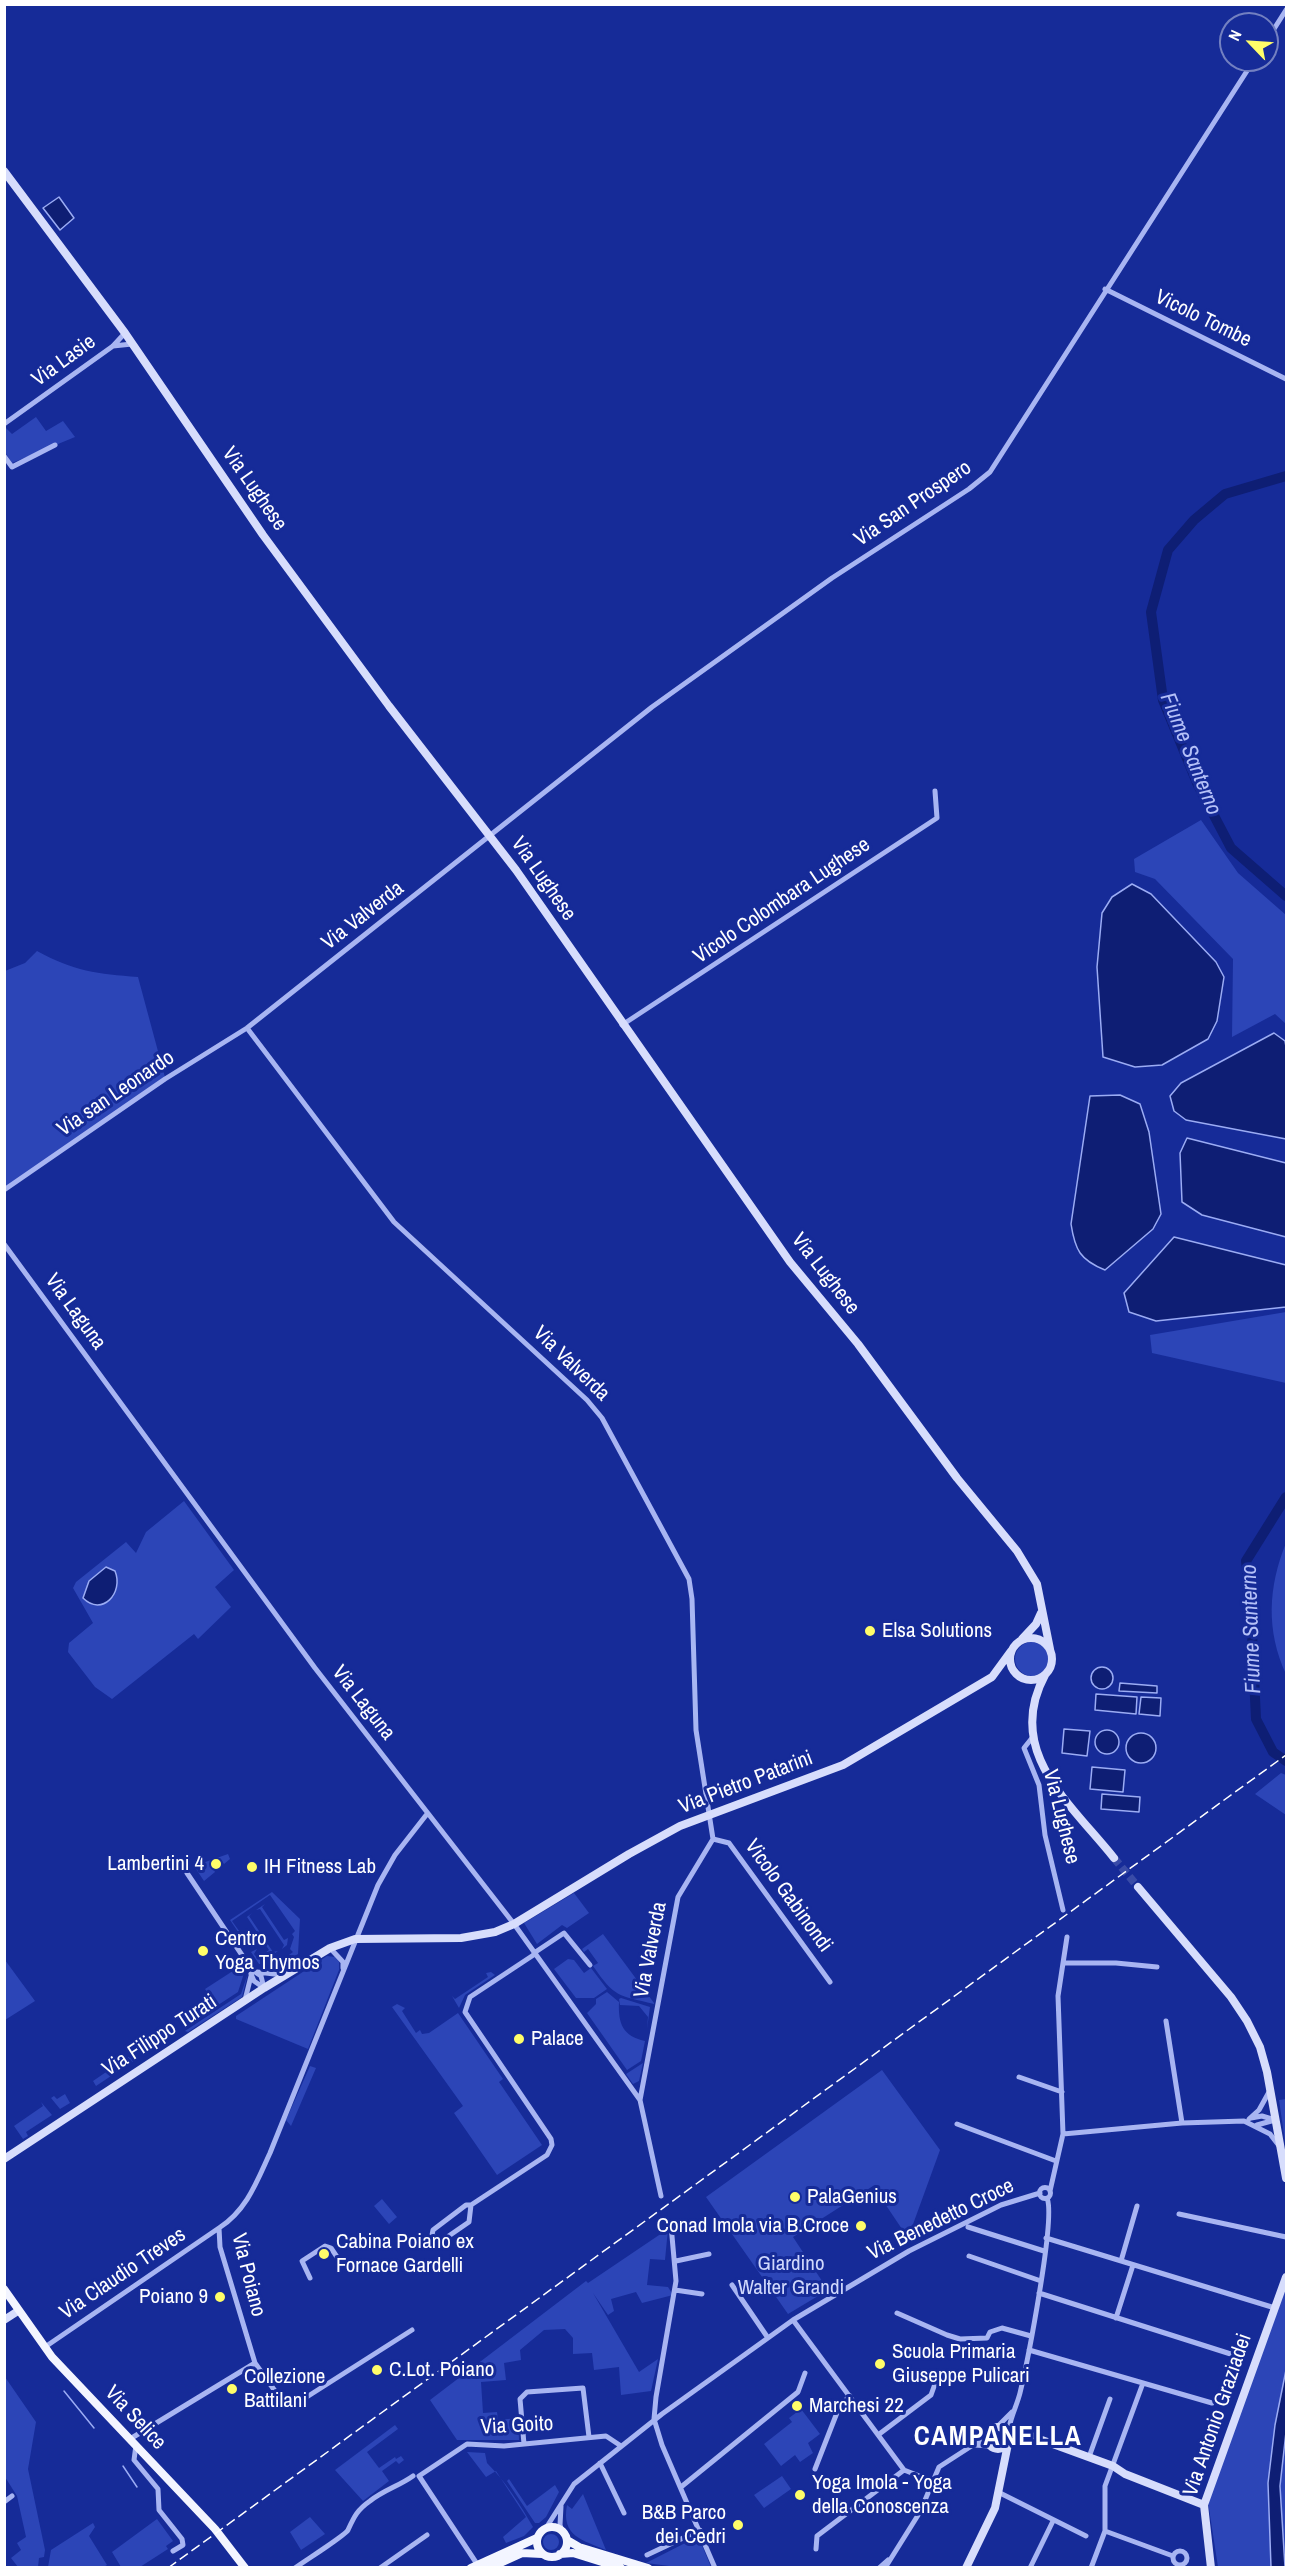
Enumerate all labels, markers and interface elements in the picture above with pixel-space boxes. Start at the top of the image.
north arrow [1219,12,1279,72]
text: N [1223,26,1246,44]
street label: Vicolo Tombe [1151,285,1255,353]
street label: Via Lasie [27,330,101,392]
street label: Via Lughese [216,442,292,536]
street label: Via San Prospero [850,456,976,552]
water label: Fiume Santerno [1154,689,1226,819]
street label: Via Lughese [505,832,581,926]
street label: Vicolo Colombara Lughese [689,833,875,969]
street label: Via Valverda [317,876,409,956]
street label: Via san Leonardo [53,1046,179,1142]
street label: Via Lughese [785,1228,865,1320]
street label: Via Laguna [39,1269,111,1355]
street label: Via Valverda [527,1321,615,1407]
water label: Fiume Santerno [1237,1564,1267,1694]
place label: Elsa Solutions [882,1618,992,1644]
marker: Elsa Solutions [863,1624,877,1638]
street label: Via Laguna [326,1661,400,1745]
street label: Via Pietro Patarini [675,1746,817,1820]
street label: Via Lughese [1037,1767,1085,1867]
street label: Vicolo Gabinondi [739,1835,837,1957]
place label: Lambertini 4 [107,1851,204,1877]
place label: IH Fitness Lab [264,1854,376,1880]
marker: Lambertini 4 [209,1857,223,1871]
marker: IH Fitness Lab [245,1860,259,1874]
street label: Via Valverda [629,1900,673,2000]
place label: Centro Yoga Thymos [215,1926,320,1976]
marker: Centro Yoga Thymos [196,1944,210,1958]
street label: Via Filippo Turati [98,1990,222,2082]
place label: Palace [531,2026,584,2052]
marker: Palace [512,2032,526,2046]
street label: Via Benedetto Croce [864,2174,1018,2266]
place label: PalaGenius [807,2184,897,2210]
marker: PalaGenius [788,2190,802,2204]
place label: Conad Imola via B.Croce [657,2213,849,2239]
marker: Conad Imola via B.Croce [854,2219,868,2233]
street label: Via Claudio Treves [55,2223,191,2325]
place label: Cabina Poiano ex Fornace Gardelli [336,2229,474,2279]
street label: Via Poiano [226,2231,270,2319]
marker: Cabina Poiano ex Fornace Gardelli [317,2247,331,2261]
park label: Giardino Walter Grandi [738,2251,844,2301]
place label: Poiano 9 [139,2284,208,2310]
marker: Poiano 9 [213,2290,227,2304]
street label: Via Antonio Graziadei [1178,2330,1258,2500]
place label: Scuola Primaria Giuseppe Pulicari [892,2339,1030,2389]
place label: C.Lot. Poiano [389,2357,494,2383]
marker: Scuola Primaria Giuseppe Pulicari [873,2357,887,2371]
marker: C.Lot. Poiano [370,2363,384,2377]
place label: Collezione Battilani [244,2364,325,2414]
street label: Via Selice [99,2381,171,2455]
marker: Collezione Battilani [225,2382,239,2396]
place label: Marchesi 22 [809,2393,904,2419]
marker: Marchesi 22 [790,2399,804,2413]
street label: Via Goito [480,2412,554,2440]
district label: CAMPANELLA [914,2422,1082,2454]
place label: Yoga Imola - Yoga della Conoscenza [812,2470,952,2520]
marker: Yoga Imola - Yoga della Conoscenza [793,2488,807,2502]
place label: B&B Parco dei Cedri [642,2500,726,2550]
marker: B&B Parco dei Cedri [731,2518,745,2532]

